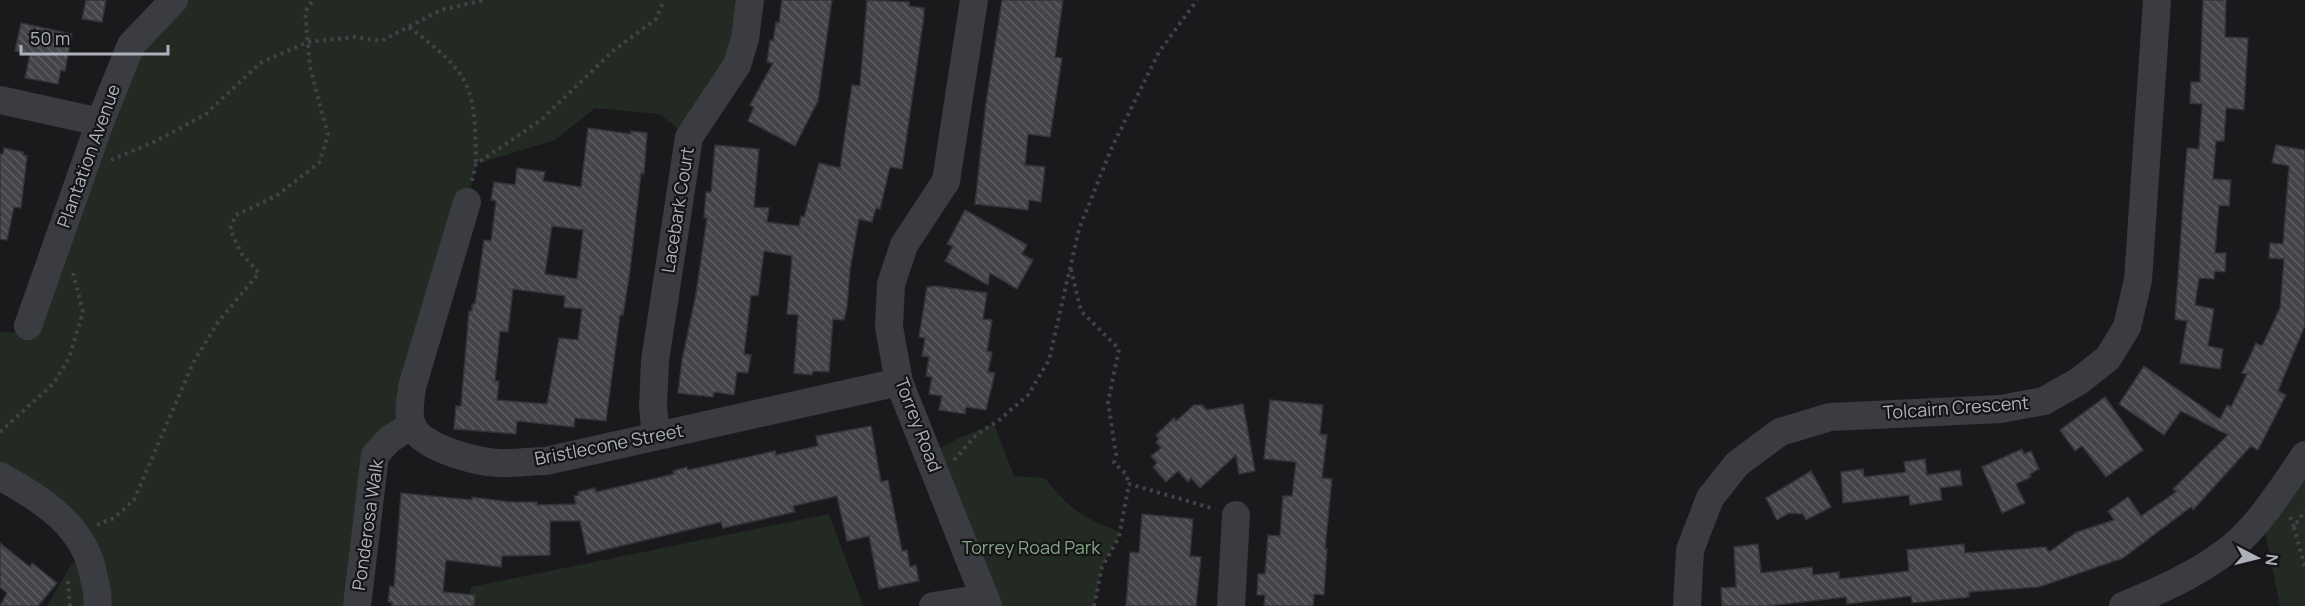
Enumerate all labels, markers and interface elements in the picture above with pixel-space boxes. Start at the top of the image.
scale bar [21,18,168,56]
text: 50 m [30,26,70,50]
street label: Plantation Avenue [51,81,125,231]
street label: Lacebark Court [655,145,699,274]
street label: Torrey Road [890,374,948,475]
street label: Tolcairn Crescent [1882,390,2030,424]
street label: Bristlecone Street [532,418,685,470]
street label: Ponderosa Walk [346,457,388,592]
north arrow [2227,528,2287,588]
park label: Torrey Road Park [962,535,1101,559]
text: N [2260,553,2284,567]

